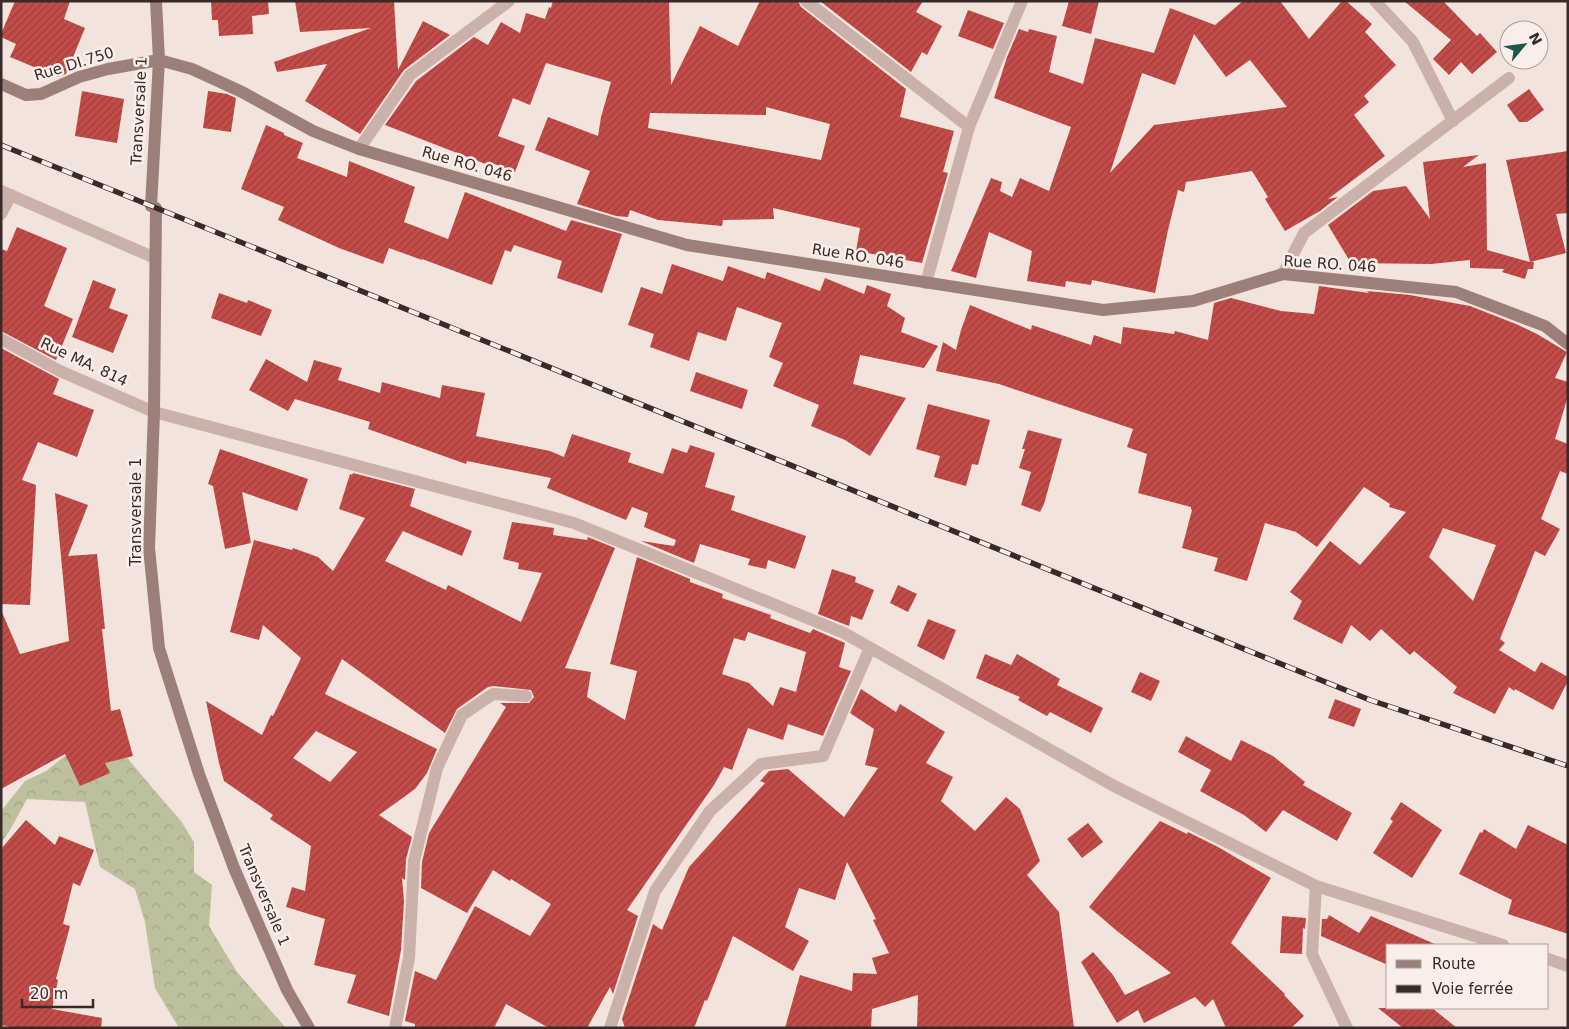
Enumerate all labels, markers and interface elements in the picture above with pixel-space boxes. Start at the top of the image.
north arrow [1499,20,1549,70]
text: N [1526,30,1545,48]
street label: Rue DI.750 [32,43,116,85]
street label: Transversale 1 [127,56,151,167]
street label: Rue RO. 046 [420,143,514,185]
street label: Rue RO. 046 [811,240,905,272]
street label: Rue RO. 046 [1283,252,1377,276]
street label: Rue MA. 814 [37,334,131,390]
street label: Transversale 1 [127,458,145,567]
street label: Transversale 1 [234,841,294,949]
legend [1386,944,1549,1009]
text: Route [1432,955,1476,973]
scale bar [22,976,94,1008]
text: Voie ferrée [1432,980,1513,998]
text: 20 m [30,985,68,1003]

